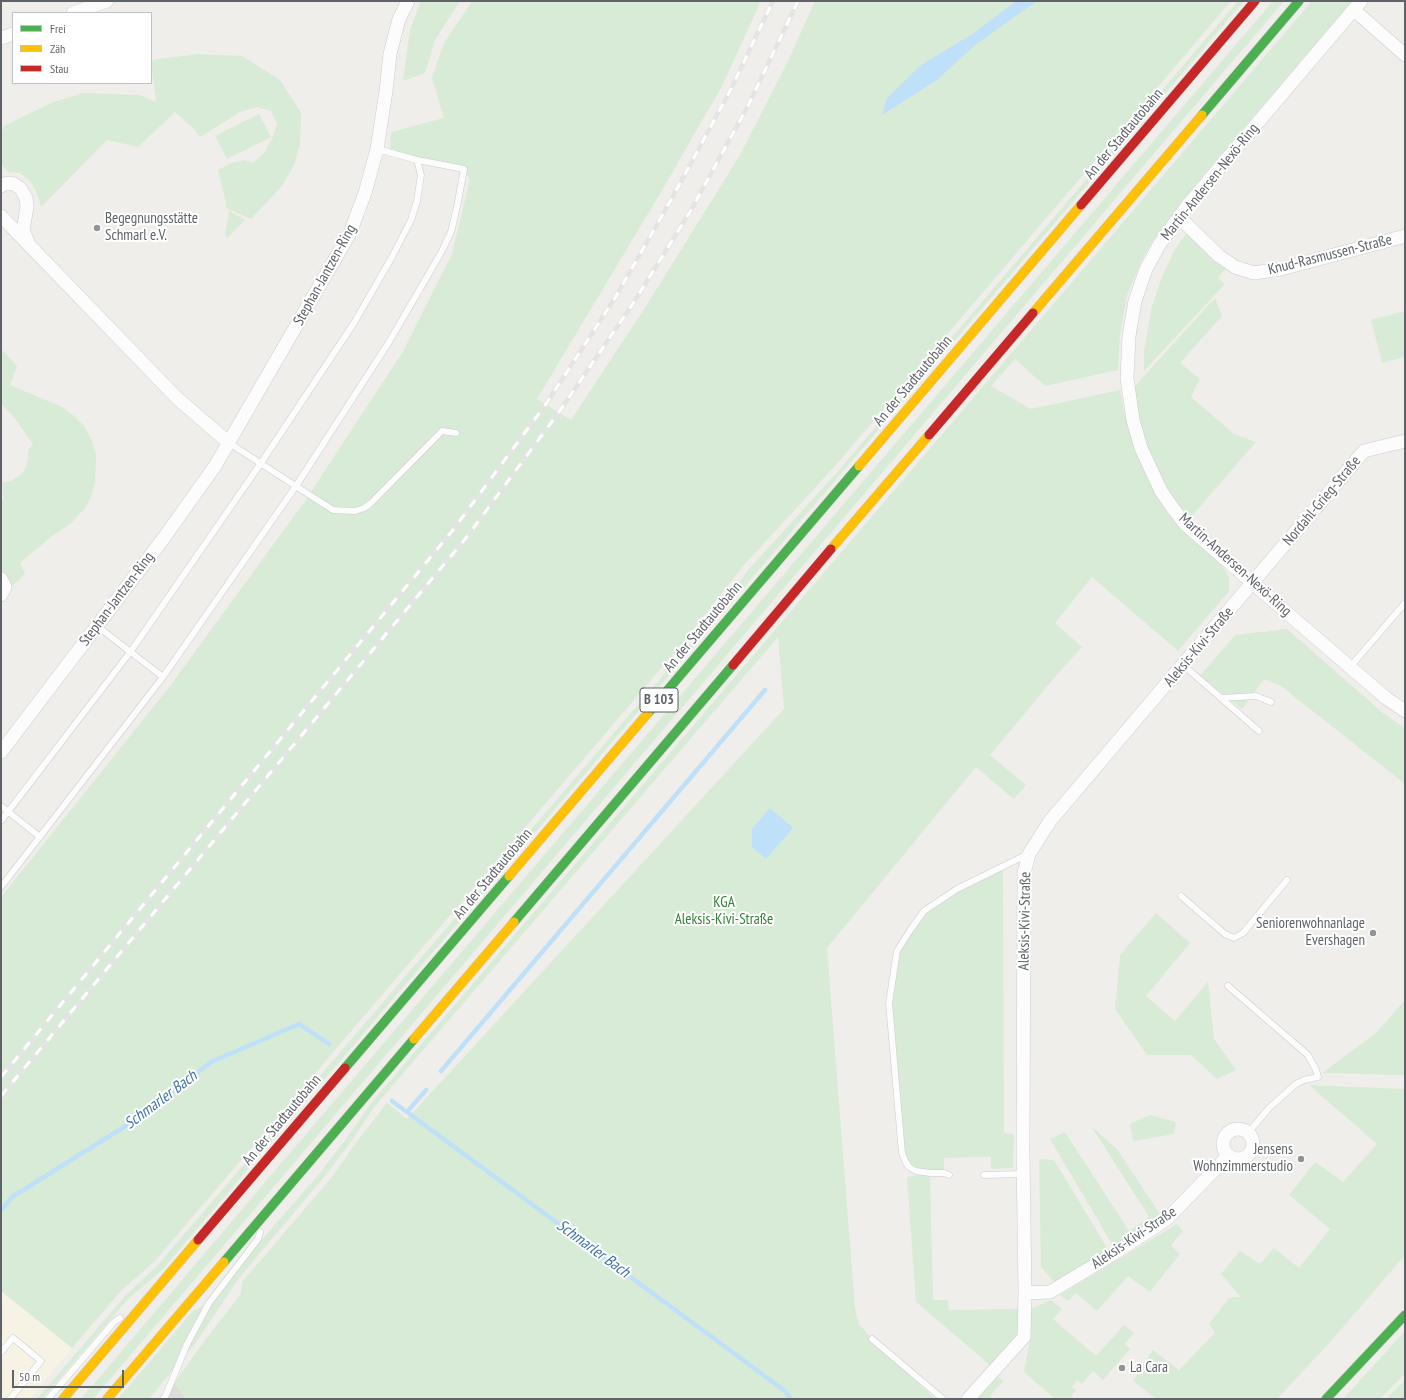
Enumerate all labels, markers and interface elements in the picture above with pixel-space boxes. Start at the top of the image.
legend [12,12,152,84]
text: Frei [50,21,66,36]
text: Zäh [50,41,65,56]
text: Stau [50,61,68,76]
street label: An der Stadtautobahn [1081,85,1167,183]
street label: Martin-Andersen-Nexö-Ring [1157,120,1263,244]
place label: Begegnungsstätte Schmarl e.V. [105,210,198,245]
street label: Stephan-Jantzen-Ring [290,221,360,329]
marker: Begegnungsstätte Schmarl e.V. [92,223,102,233]
street label: Knud-Rasmussen-Straße [1266,231,1394,279]
street label: An der Stadtautobahn [870,332,956,430]
street label: Nordahl-Grieg-Straße [1279,453,1365,549]
street label: Martin-Andersen-Nexö-Ring [1175,510,1295,620]
street label: Stephan-Jantzen-Ring [76,548,158,650]
street label: An der Stadtautobahn [660,578,746,676]
street label: Aleksis-Kivi-Straße [1160,603,1238,691]
road number: B 103 [640,688,678,712]
street label: An der Stadtautobahn [450,825,536,923]
street label: Aleksis-Kivi-Straße [1015,872,1035,970]
park label: KGA Aleksis-Kivi-Straße [675,894,773,929]
place label: Seniorenwohnanlage Evershagen [1256,915,1365,950]
marker: Seniorenwohnanlage Evershagen [1368,928,1378,938]
water label: Schmarler Bach [121,1067,201,1133]
street label: An der Stadtautobahn [239,1071,325,1169]
place label: Jensens Wohnzimmerstudio [1193,1141,1293,1176]
marker: Jensens Wohnzimmerstudio [1296,1154,1306,1164]
street label: Aleksis-Kivi-Straße [1088,1203,1180,1273]
water label: Schmarler Bach [553,1216,633,1282]
place label: La Cara [1130,1359,1168,1377]
scale bar [14,1362,126,1388]
marker: La Cara [1117,1363,1127,1373]
text: 50 m [19,1369,40,1384]

